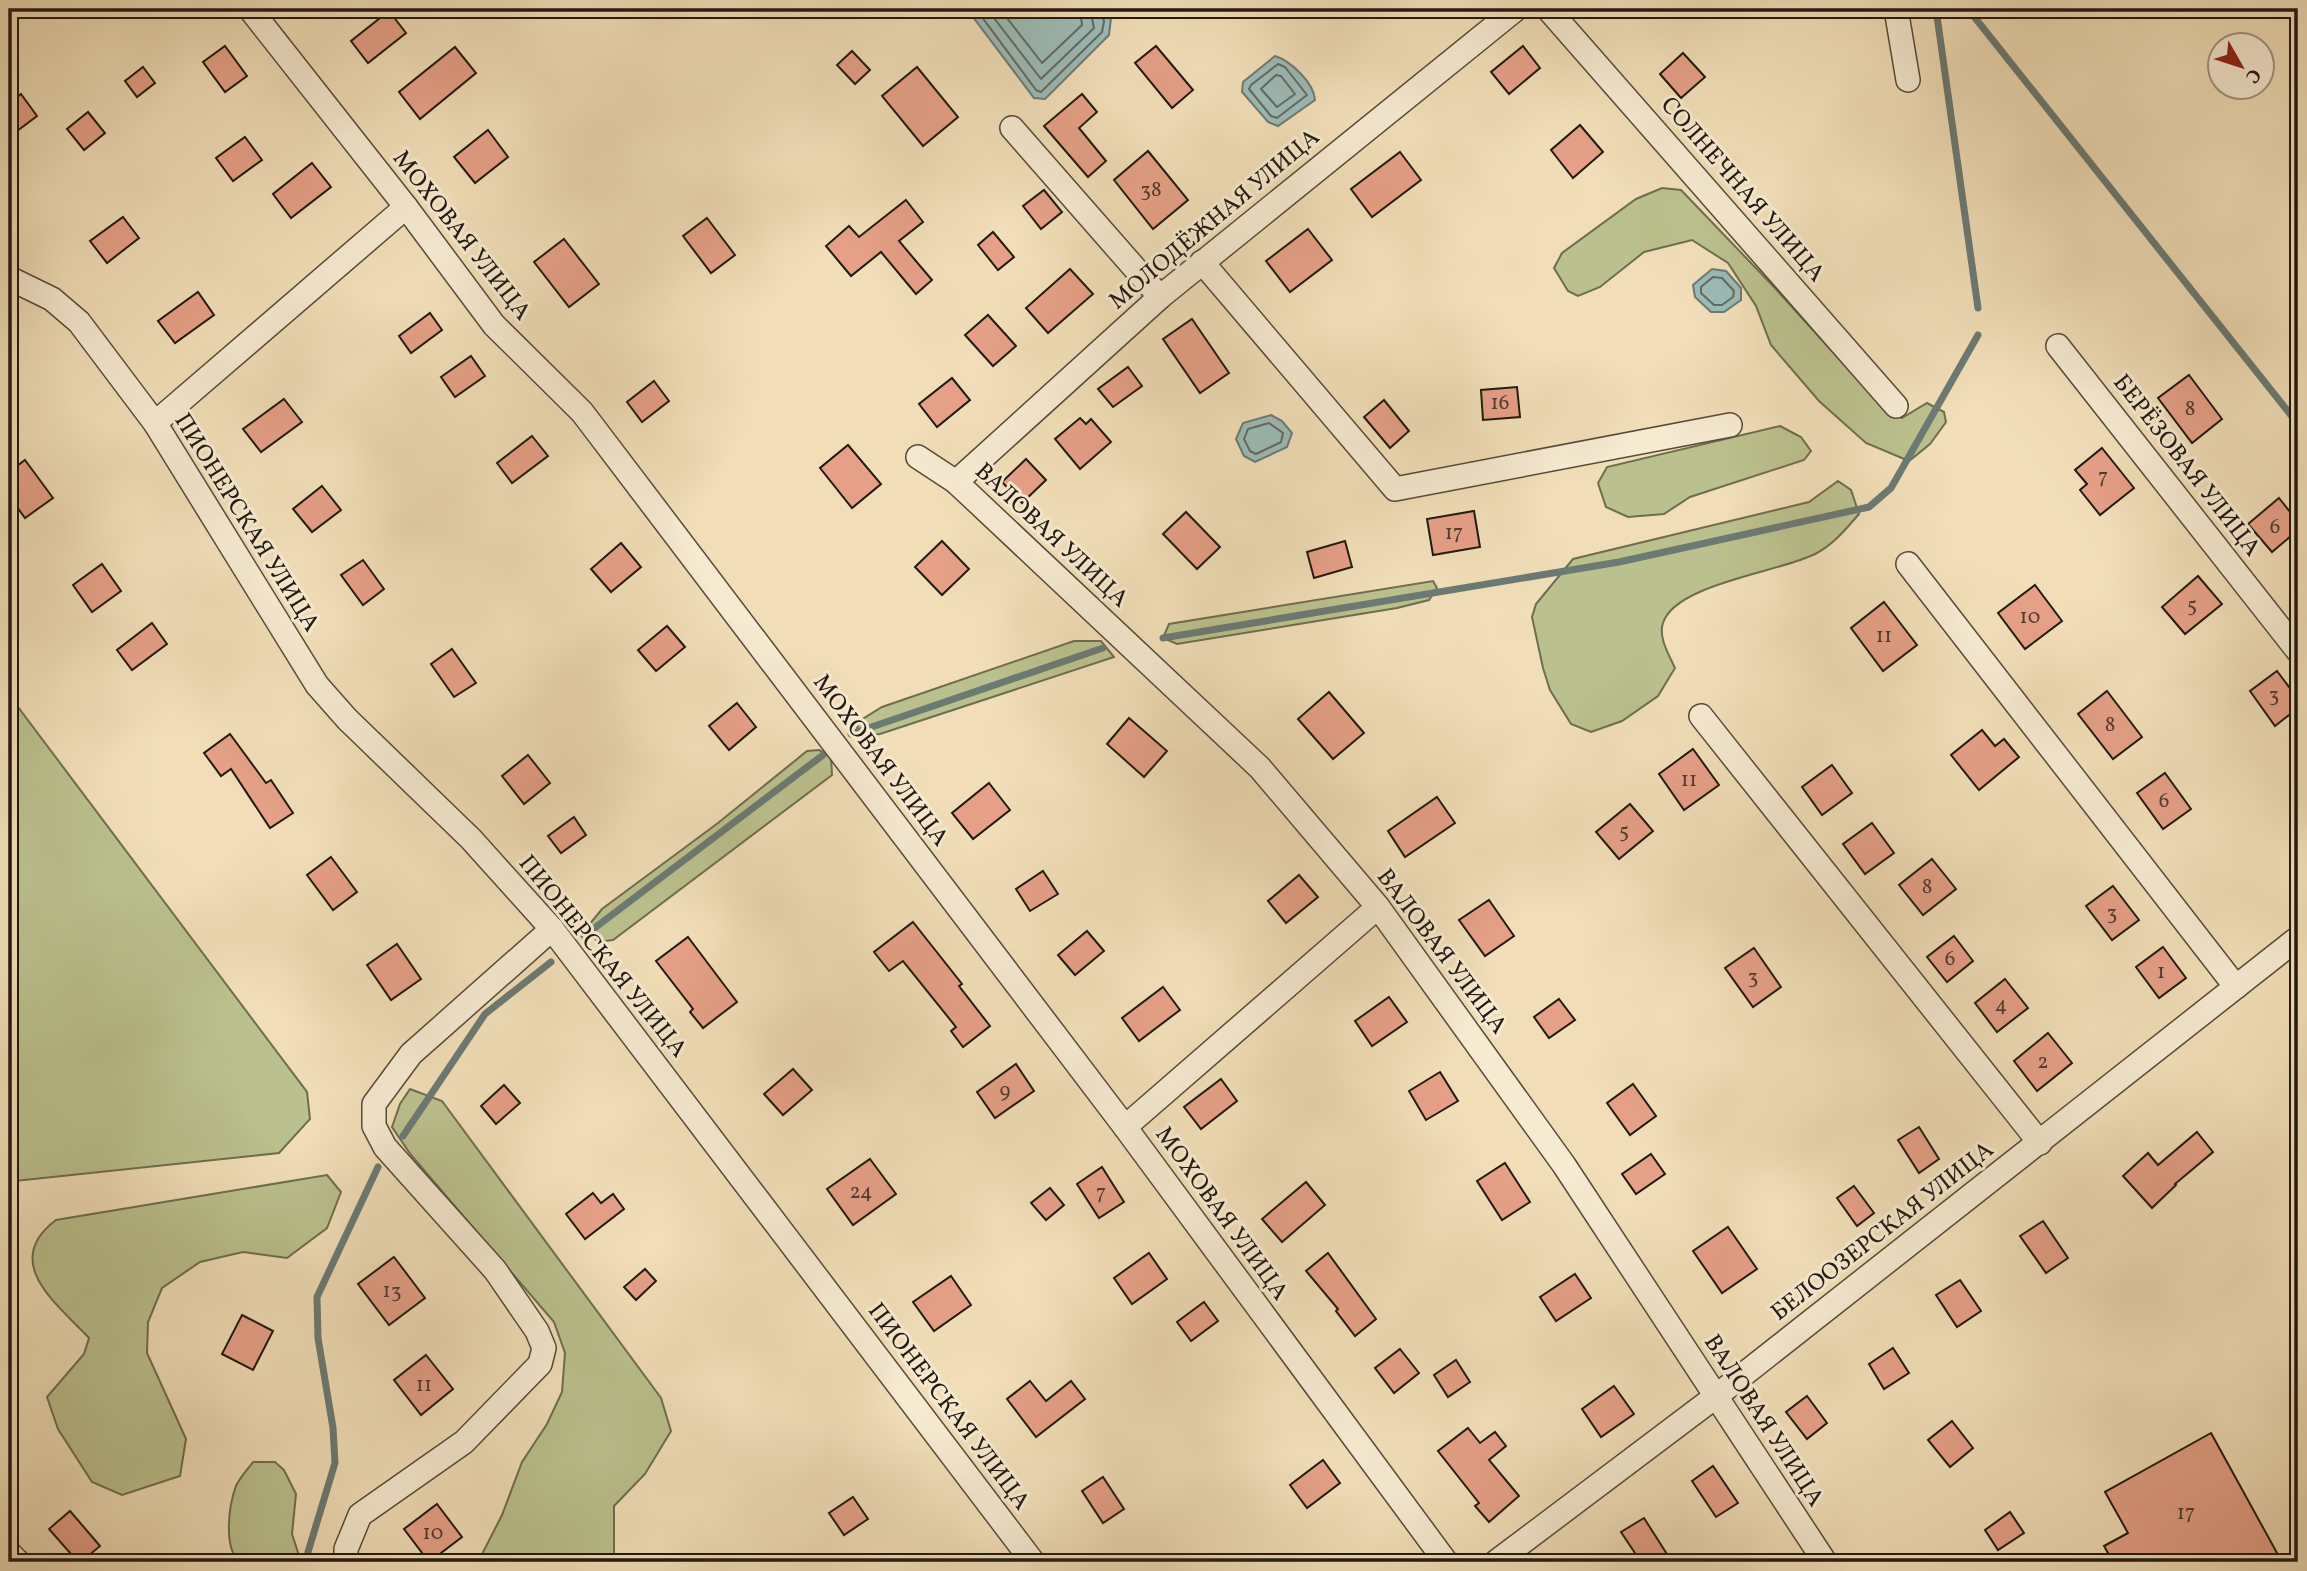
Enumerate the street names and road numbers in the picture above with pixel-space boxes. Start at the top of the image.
street label: СОЛНЕЧНАЯ УЛИЦА [1652,90,1832,290]
street label: МОЛОДЁЖНАЯ УЛИЦА [1102,121,1328,318]
street label: МОХОВАЯ УЛИЦА [384,144,538,328]
street label: БЕРЁЗОВАЯ УЛИЦА [2104,368,2268,564]
street label: ПИОНЕРСКАЯ УЛИЦА [165,407,327,639]
street label: ВАЛОВАЯ УЛИЦА [967,456,1136,616]
street label: МОХОВАЯ УЛИЦА [804,668,956,854]
street label: ПИОНЕРСКАЯ УЛИЦА [509,848,695,1066]
street label: ВАЛОВАЯ УЛИЦА [1367,862,1515,1042]
street label: МОХОВАЯ УЛИЦА [1146,1120,1296,1308]
street label: БЕЛООЗЕРСКАЯ УЛИЦА [1764,1134,2002,1330]
street label: ПИОНЕРСКАЯ УЛИЦА [859,1296,1037,1518]
street label: ВАЛОВАЯ УЛИЦА [1694,1328,1832,1514]

